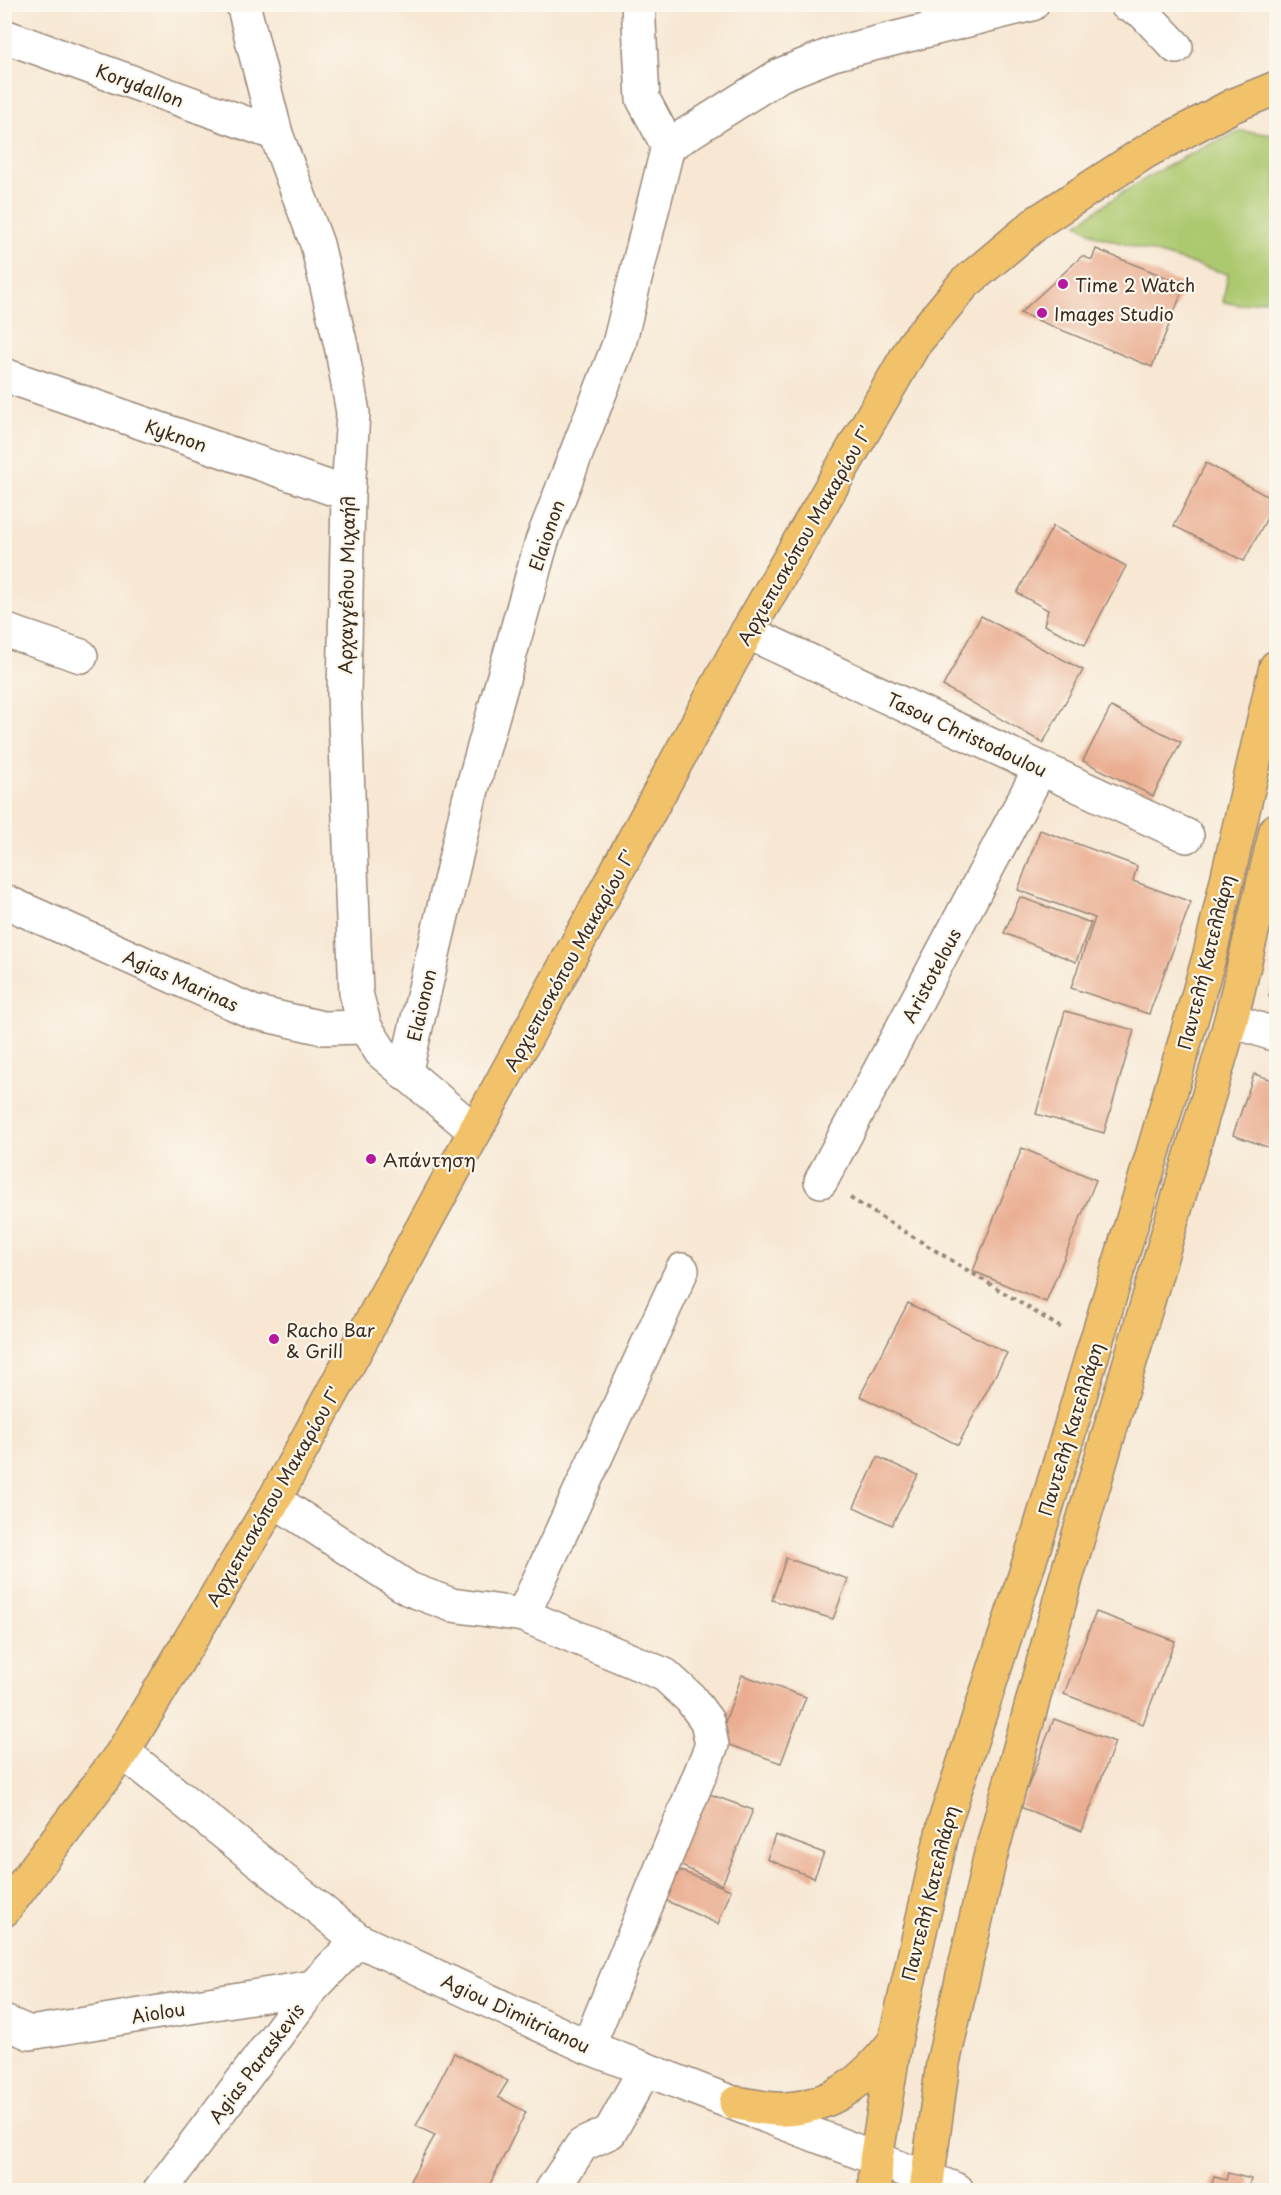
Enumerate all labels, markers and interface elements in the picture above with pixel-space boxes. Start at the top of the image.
street label: Korydallon [92,57,188,113]
place label: Time 2 Watch [1075,271,1195,298]
marker: Time 2 Watch [1056,277,1070,291]
place label: Images Studio [1054,300,1174,327]
marker: Images Studio [1035,306,1049,320]
street label: Kyknon [141,412,211,458]
street label: Αρχιεπισκόπου Μακαρίου Γ' [730,420,878,650]
street label: Αρχαγγέλου Μιχαήλ [331,496,361,674]
street label: Elaionon [521,496,571,574]
street label: Tasou Christodoulou [882,685,1052,783]
street label: Αρχιεπισκόπου Μακαρίου Γ' [497,844,641,1076]
street label: Παντελή Κατελλάρη [1170,872,1240,1052]
street label: Aristotelous [895,923,967,1027]
street label: Agias Marinas [119,943,243,1017]
street label: Elaionon [400,966,442,1044]
place label: Απάντηση [383,1146,476,1173]
marker: Απάντηση [364,1152,378,1166]
place label: Racho Bar & Grill [286,1316,376,1364]
marker: Racho Bar & Grill [267,1332,281,1346]
street label: Παντελή Κατελλάρη [1031,1339,1109,1519]
street label: Αρχιεπισκόπου Μακαρίου Γ' [199,1381,347,1611]
street label: Παντελή Κατελλάρη [894,1803,964,1983]
street label: Agiou Dimitrianou [437,1967,595,2059]
street label: Aiolou [129,1994,187,2030]
street label: Agias Paraskevis [202,1997,310,2129]

